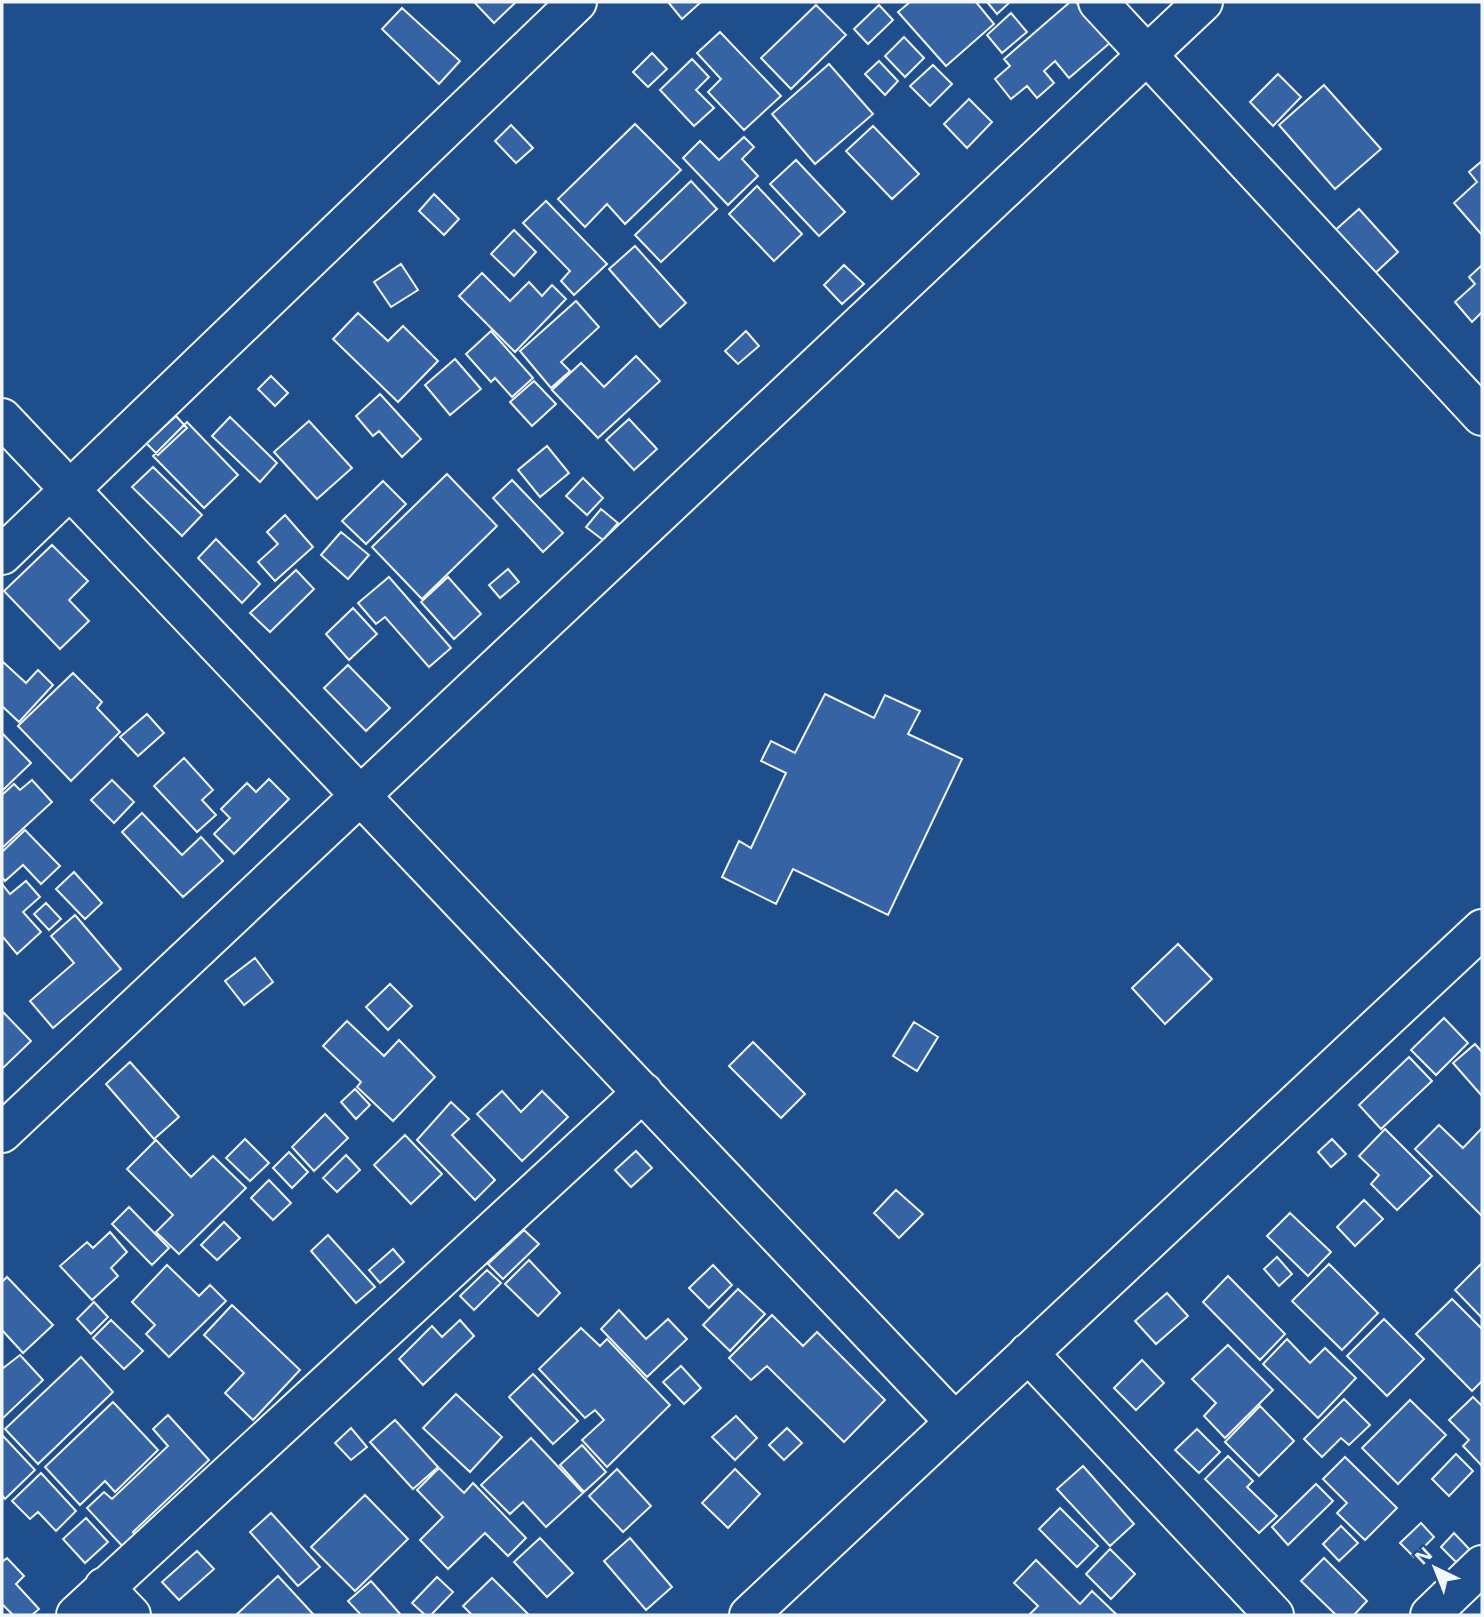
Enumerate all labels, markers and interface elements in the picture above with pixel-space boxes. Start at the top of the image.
north arrow [1400,1533,1470,1603]
text: N [1409,1541,1438,1570]

